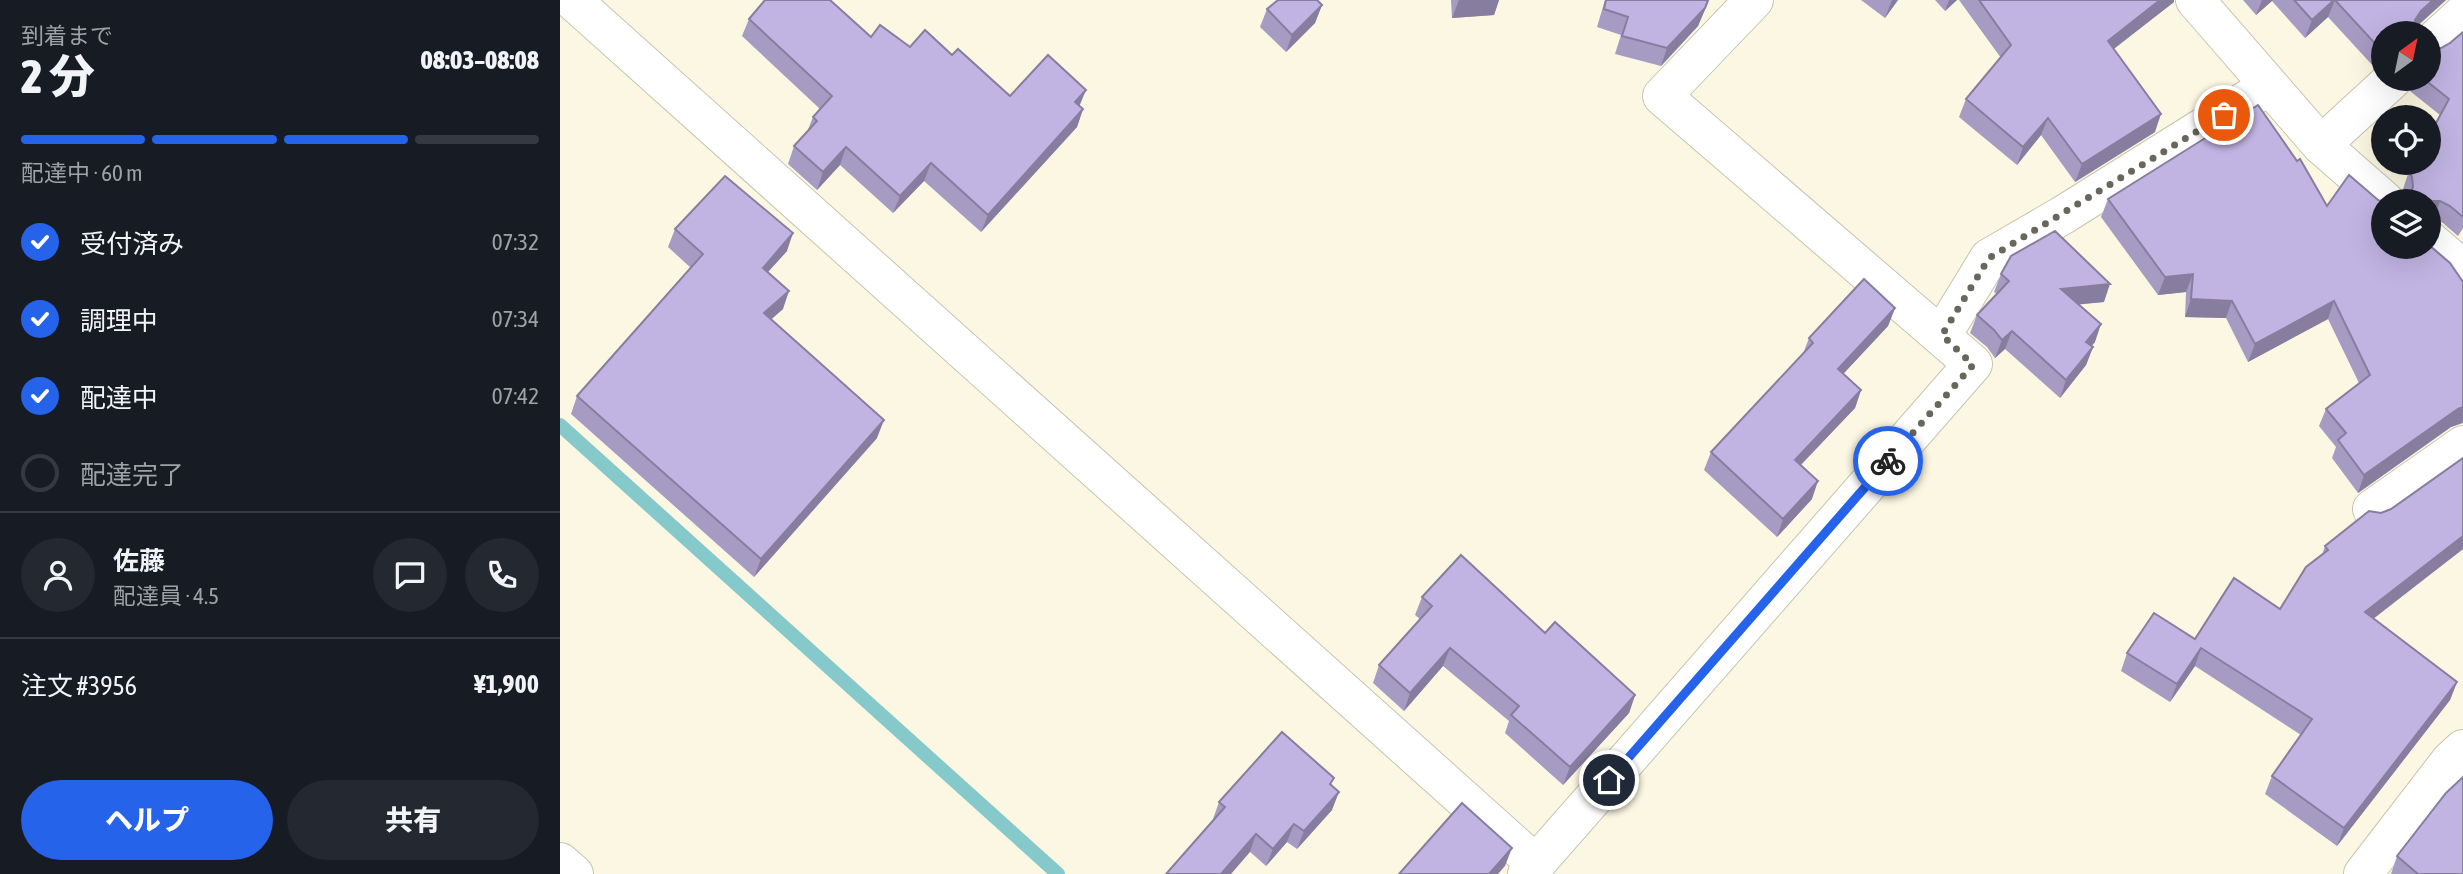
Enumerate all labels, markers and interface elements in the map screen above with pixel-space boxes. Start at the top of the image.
north arrow [2371,21,2441,91]
map controls [2371,21,2441,259]
text: 到着まで [21,23,113,49]
text: 08:03–08:08 [421,45,539,75]
text: 2 分 [21,50,95,103]
pin [2194,85,2254,145]
icon: bag [2205,96,2243,134]
button: locate [2371,105,2441,175]
text: 配達中 · 60 m [21,160,143,186]
button: layers [2371,189,2441,259]
icon: check [21,223,59,261]
text: 受付済み [80,229,184,259]
text: 07:32 [492,229,539,255]
icon: check [21,300,59,338]
text: 調理中 [80,306,158,336]
text: 07:34 [492,306,539,332]
icon: check [21,377,59,415]
text: 配達中 [80,383,158,413]
text: 07:42 [492,383,539,409]
courier [1853,426,1923,496]
icon: bike [1869,442,1907,480]
text: 配達完了 [80,460,184,490]
button: person [21,538,95,612]
button: chat [373,538,447,612]
button: phone [465,538,539,612]
text: 佐藤 [113,546,165,576]
text: 配達員 · 4.5 [113,583,219,609]
text: ¥1,900 [474,669,539,699]
text: 注文 #3956 [21,671,137,701]
pin [1579,750,1639,810]
icon: home [1590,761,1628,799]
button: ヘルプ [21,780,273,860]
button: 共有 [287,780,539,860]

